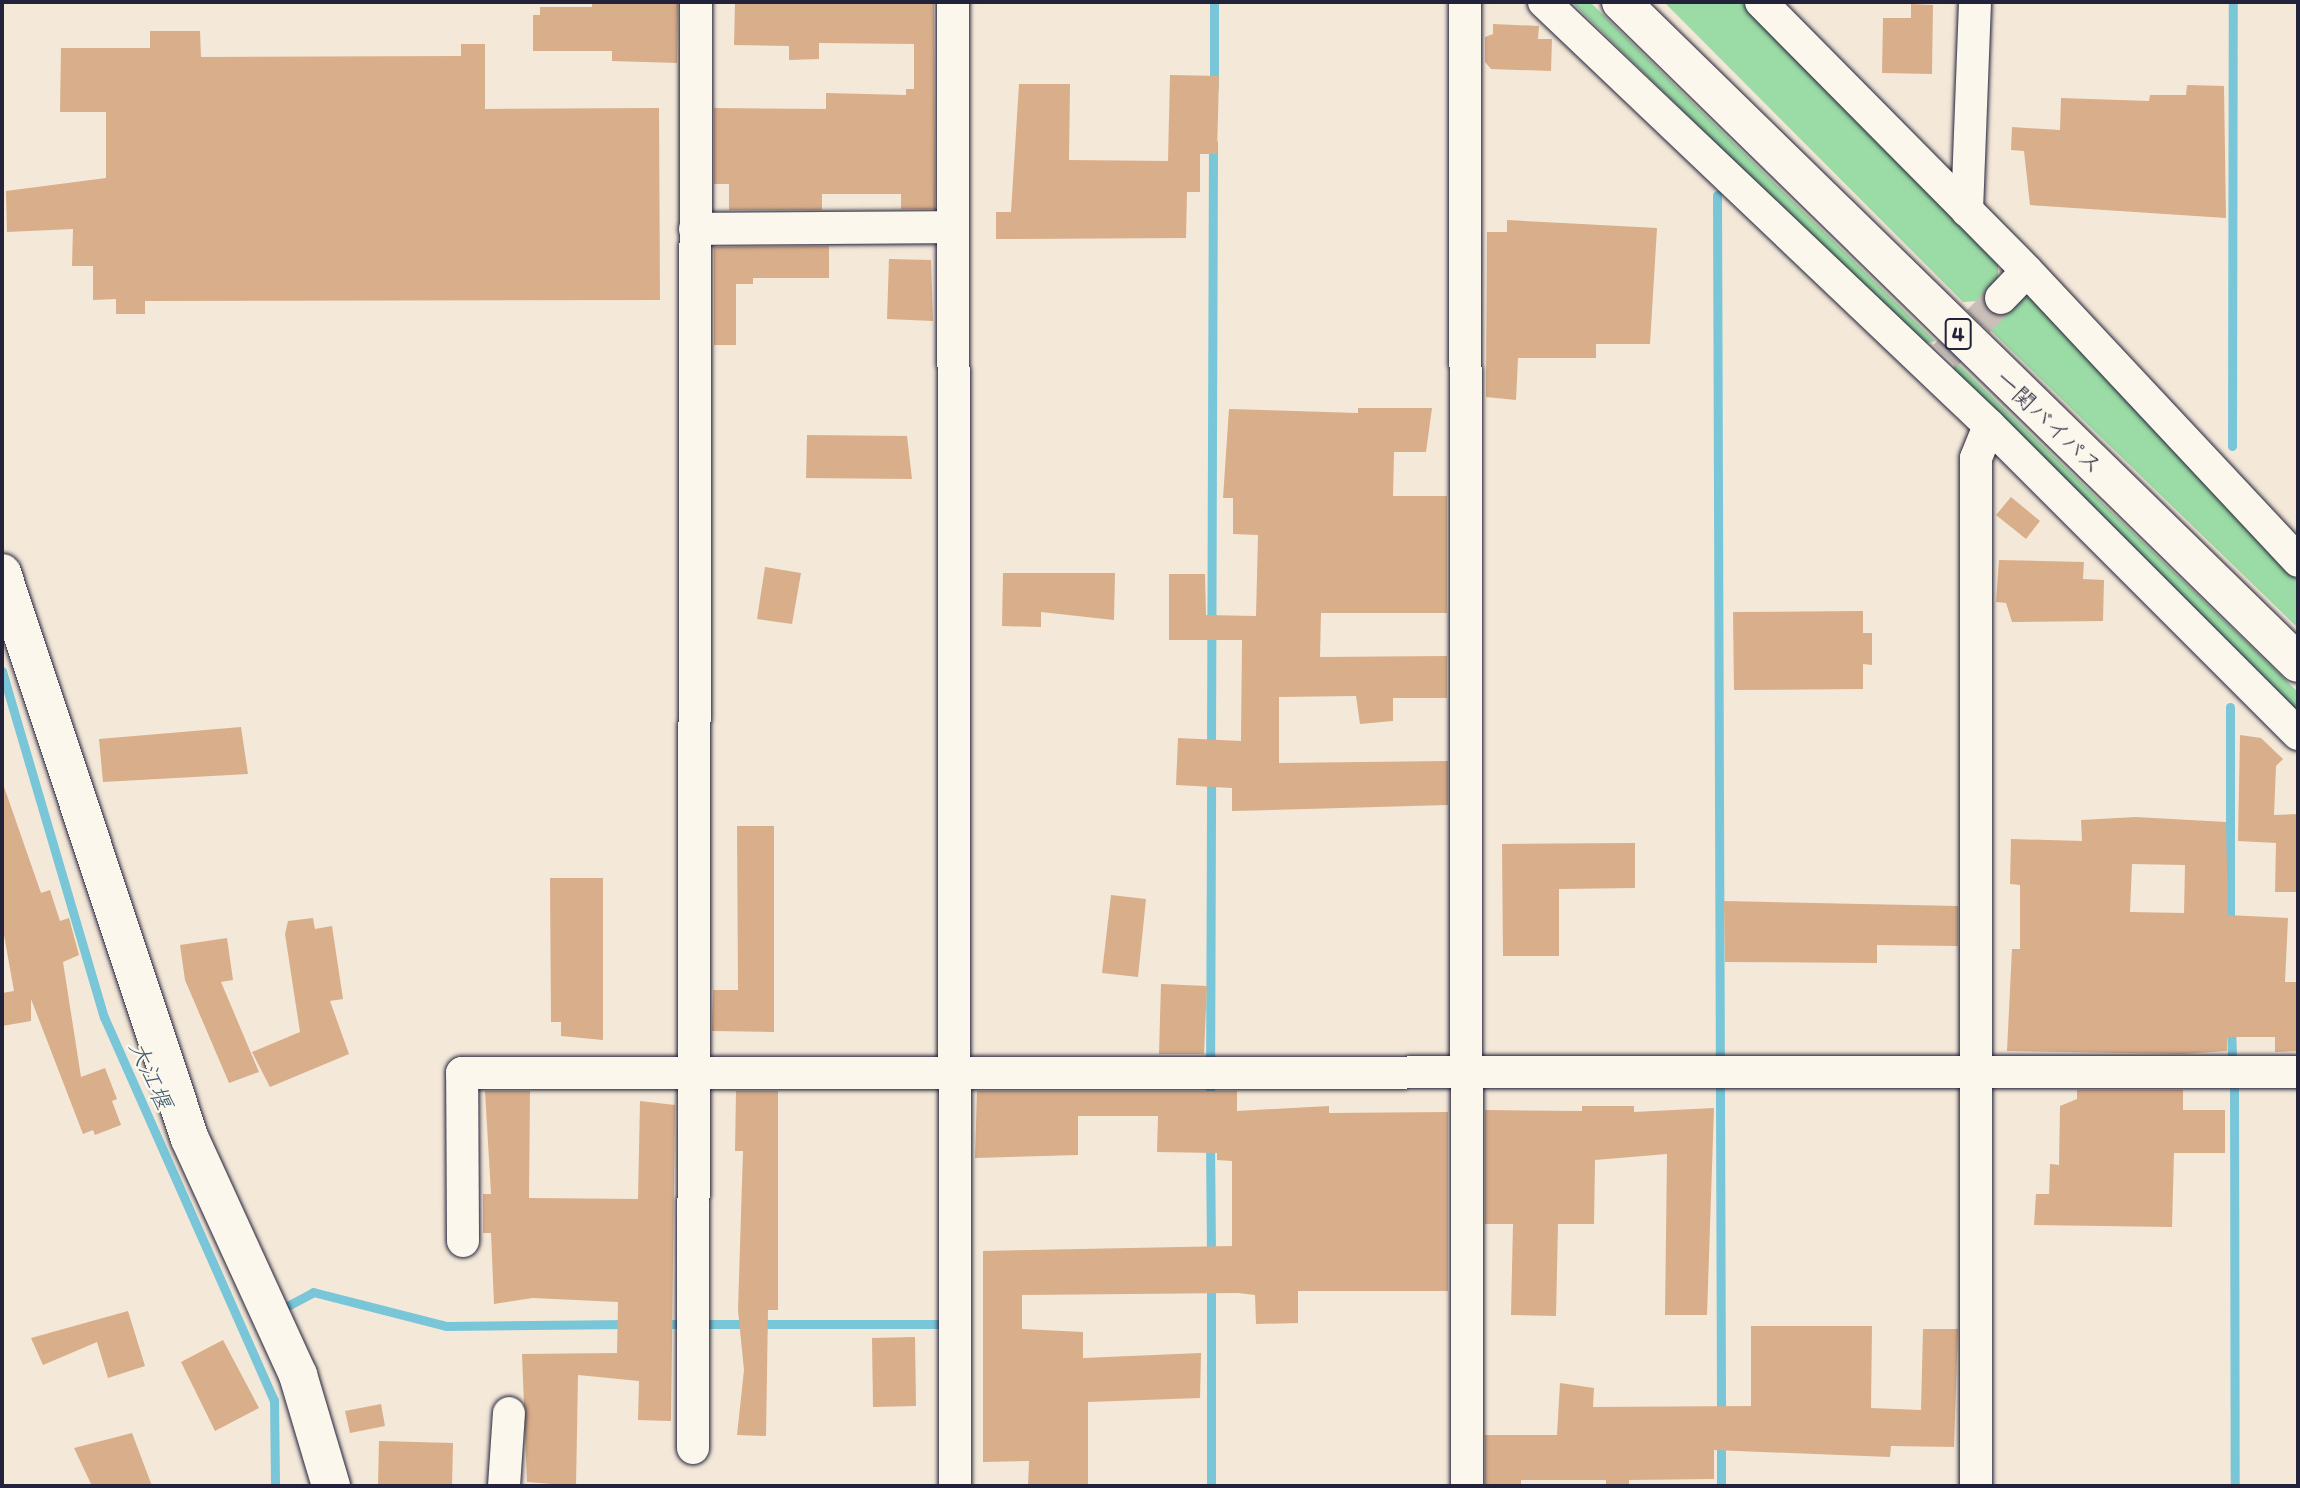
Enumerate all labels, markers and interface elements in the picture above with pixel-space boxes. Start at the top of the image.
road number: 4 [1944,316,1972,352]
street label: 一関バイパス [1990,364,2108,480]
water label: 大江堰 [123,1036,179,1114]

